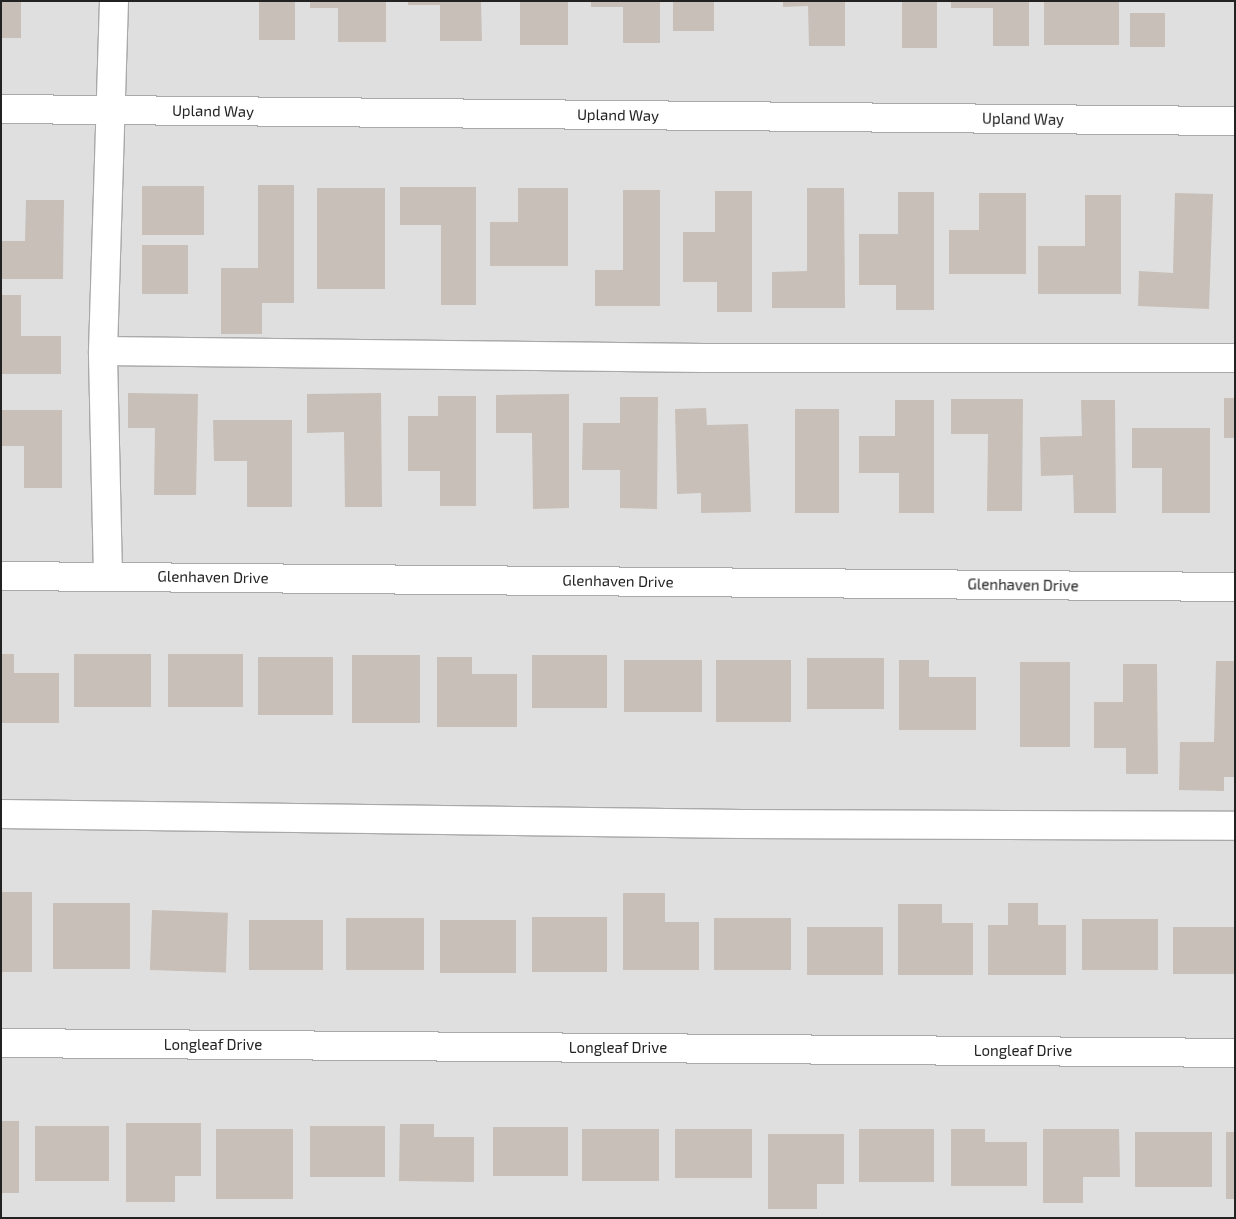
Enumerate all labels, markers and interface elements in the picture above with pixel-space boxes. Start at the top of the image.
street label: Upland Way [172,101,254,121]
street label: Upland Way [577,105,659,125]
street label: Upland Way [982,109,1064,129]
street label: Glenhaven Drive [157,567,269,587]
street label: Glenhaven Drive [562,571,674,591]
street label: Glenhaven Drive [967,575,1079,595]
street label: Longleaf Drive [164,1036,262,1054]
street label: Longleaf Drive [569,1039,667,1057]
street label: Longleaf Drive [974,1042,1072,1060]

